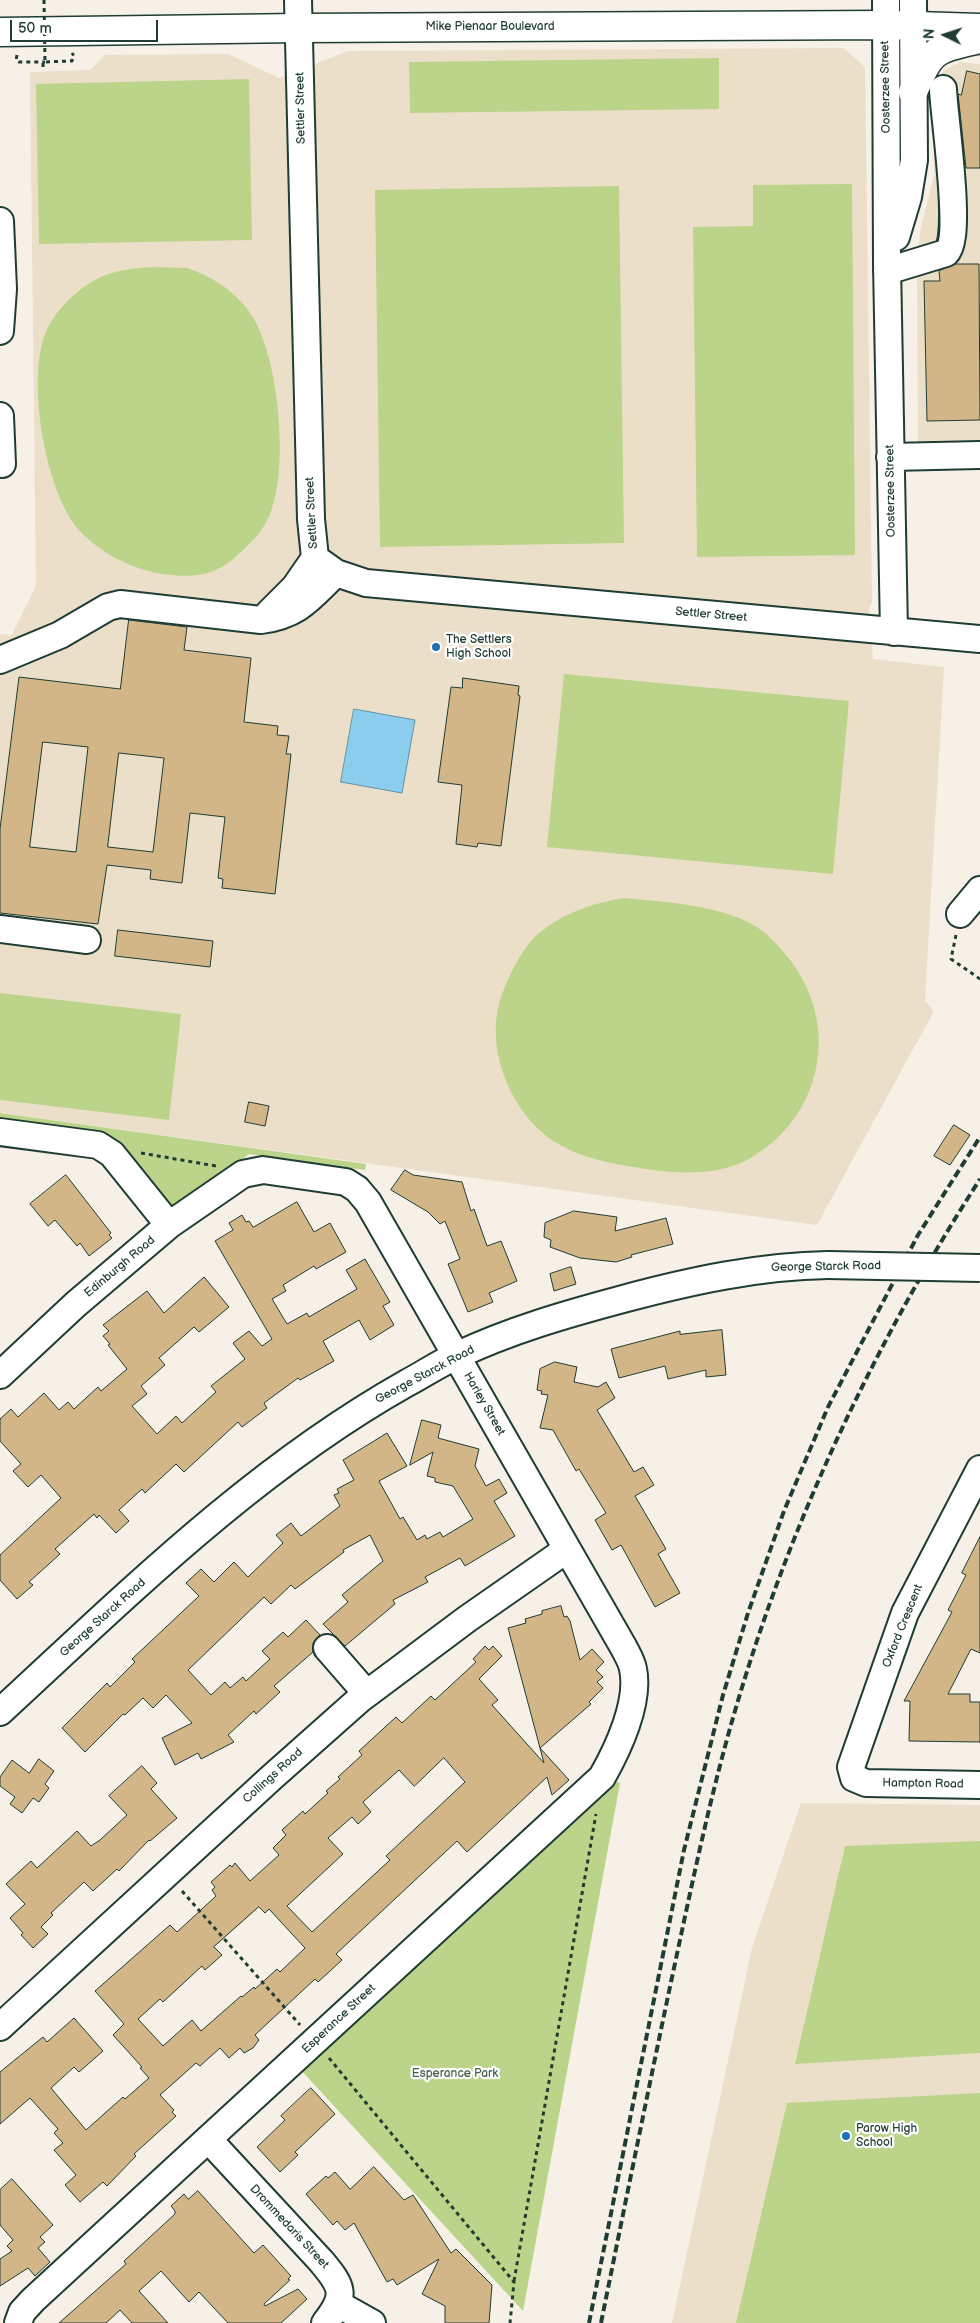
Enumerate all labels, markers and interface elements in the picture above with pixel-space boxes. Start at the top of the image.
scale bar [12,10,160,42]
north arrow [920,10,970,60]
text: 50 m [18,19,52,38]
street label: Mike Pienaar Boulevard [425,20,555,34]
text: N [921,28,938,40]
street label: Oosterzee Street [878,41,894,133]
street label: Settler Street [293,72,309,144]
street label: Oosterzee Street [883,445,899,537]
street label: Settler Street [303,477,321,549]
street label: Settler Street [675,605,747,625]
place label: The Settlers High School [446,633,512,661]
marker: The Settlers High School [430,641,442,653]
street label: Edinburgh Road [82,1233,158,1301]
street label: George Starck Road [771,1259,881,1275]
street label: George Starck Road [373,1343,477,1407]
street label: Harley Street [460,1370,508,1438]
street label: George Starck Road [57,1576,149,1660]
street label: Oxford Crescent [880,1582,926,1670]
street label: Collings Road [240,1745,306,1807]
street label: Hampton Road [882,1776,964,1792]
street label: Esperance Street [299,1981,379,2057]
park label: Esperance Park [412,2067,498,2081]
place label: Parow High School [856,2122,917,2150]
marker: Parow High School [840,2130,852,2142]
street label: Drommedaris Street [246,2182,332,2272]

